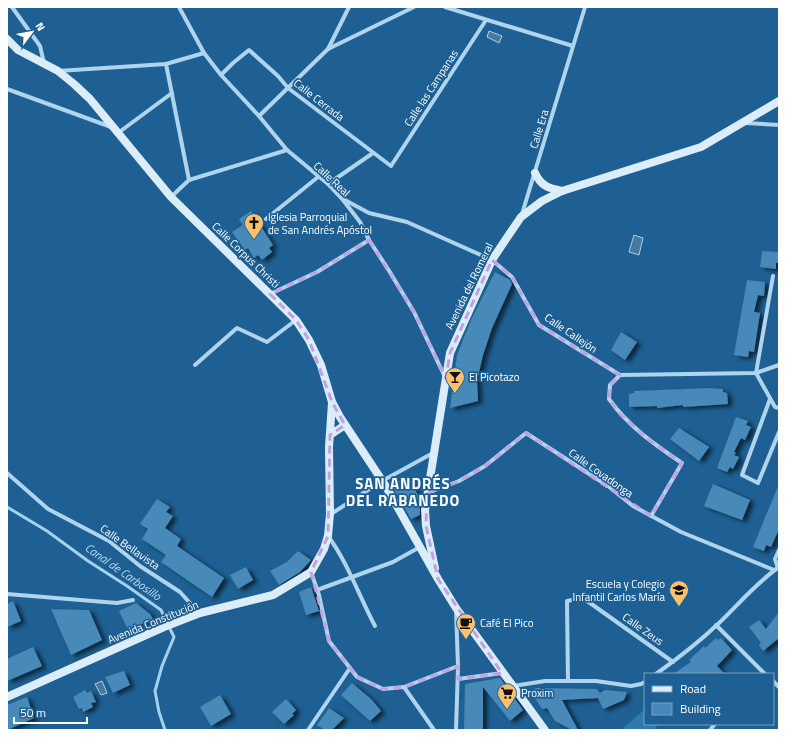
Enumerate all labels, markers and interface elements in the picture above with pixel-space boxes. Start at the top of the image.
north arrow [12,12,52,52]
text: N [32,19,49,34]
street label: Calle las Campanas [400,46,462,130]
street label: Calle Cerrada [290,75,348,125]
street label: Calle Era [526,107,553,150]
street label: Calle Real [310,158,354,200]
place label: Iglesia Parroquial de San Andrés Apóstol [268,209,372,238]
church icon: Iglesia Parroquial de San Andrés Apóstol [243,212,265,240]
street label: Calle Corpus Christi [209,218,283,292]
street label: Avenida del Romeral [441,240,497,332]
street label: Calle Callejón [541,309,601,357]
bar icon: El Picotazo [444,366,466,394]
place label: El Picotazo [469,369,520,385]
street label: Calle Covadonga [565,445,637,501]
district label: SAN ANDRÉS DEL RABANEDO [346,472,460,512]
street label: Calle Bellavista [97,520,163,574]
water label: Canal de Carbosillo [81,538,166,606]
place label: Escuela y Colegio Infantil Carlos María [572,576,665,605]
school or university icon: Escuela y Colegio Infantil Carlos María [668,579,690,607]
street label: Avenida Constitución [105,596,201,648]
street label: Calle Zeus [619,609,667,649]
cafe icon: Café El Pico [455,612,477,640]
place label: Café El Pico [480,615,534,631]
legend [644,673,774,725]
text: Road [680,679,706,698]
supermarket icon: Proxim [496,682,518,710]
place label: Proxim [521,685,553,701]
scale bar [14,699,87,725]
text: Building [680,699,721,718]
text: 50 m [20,703,46,722]

